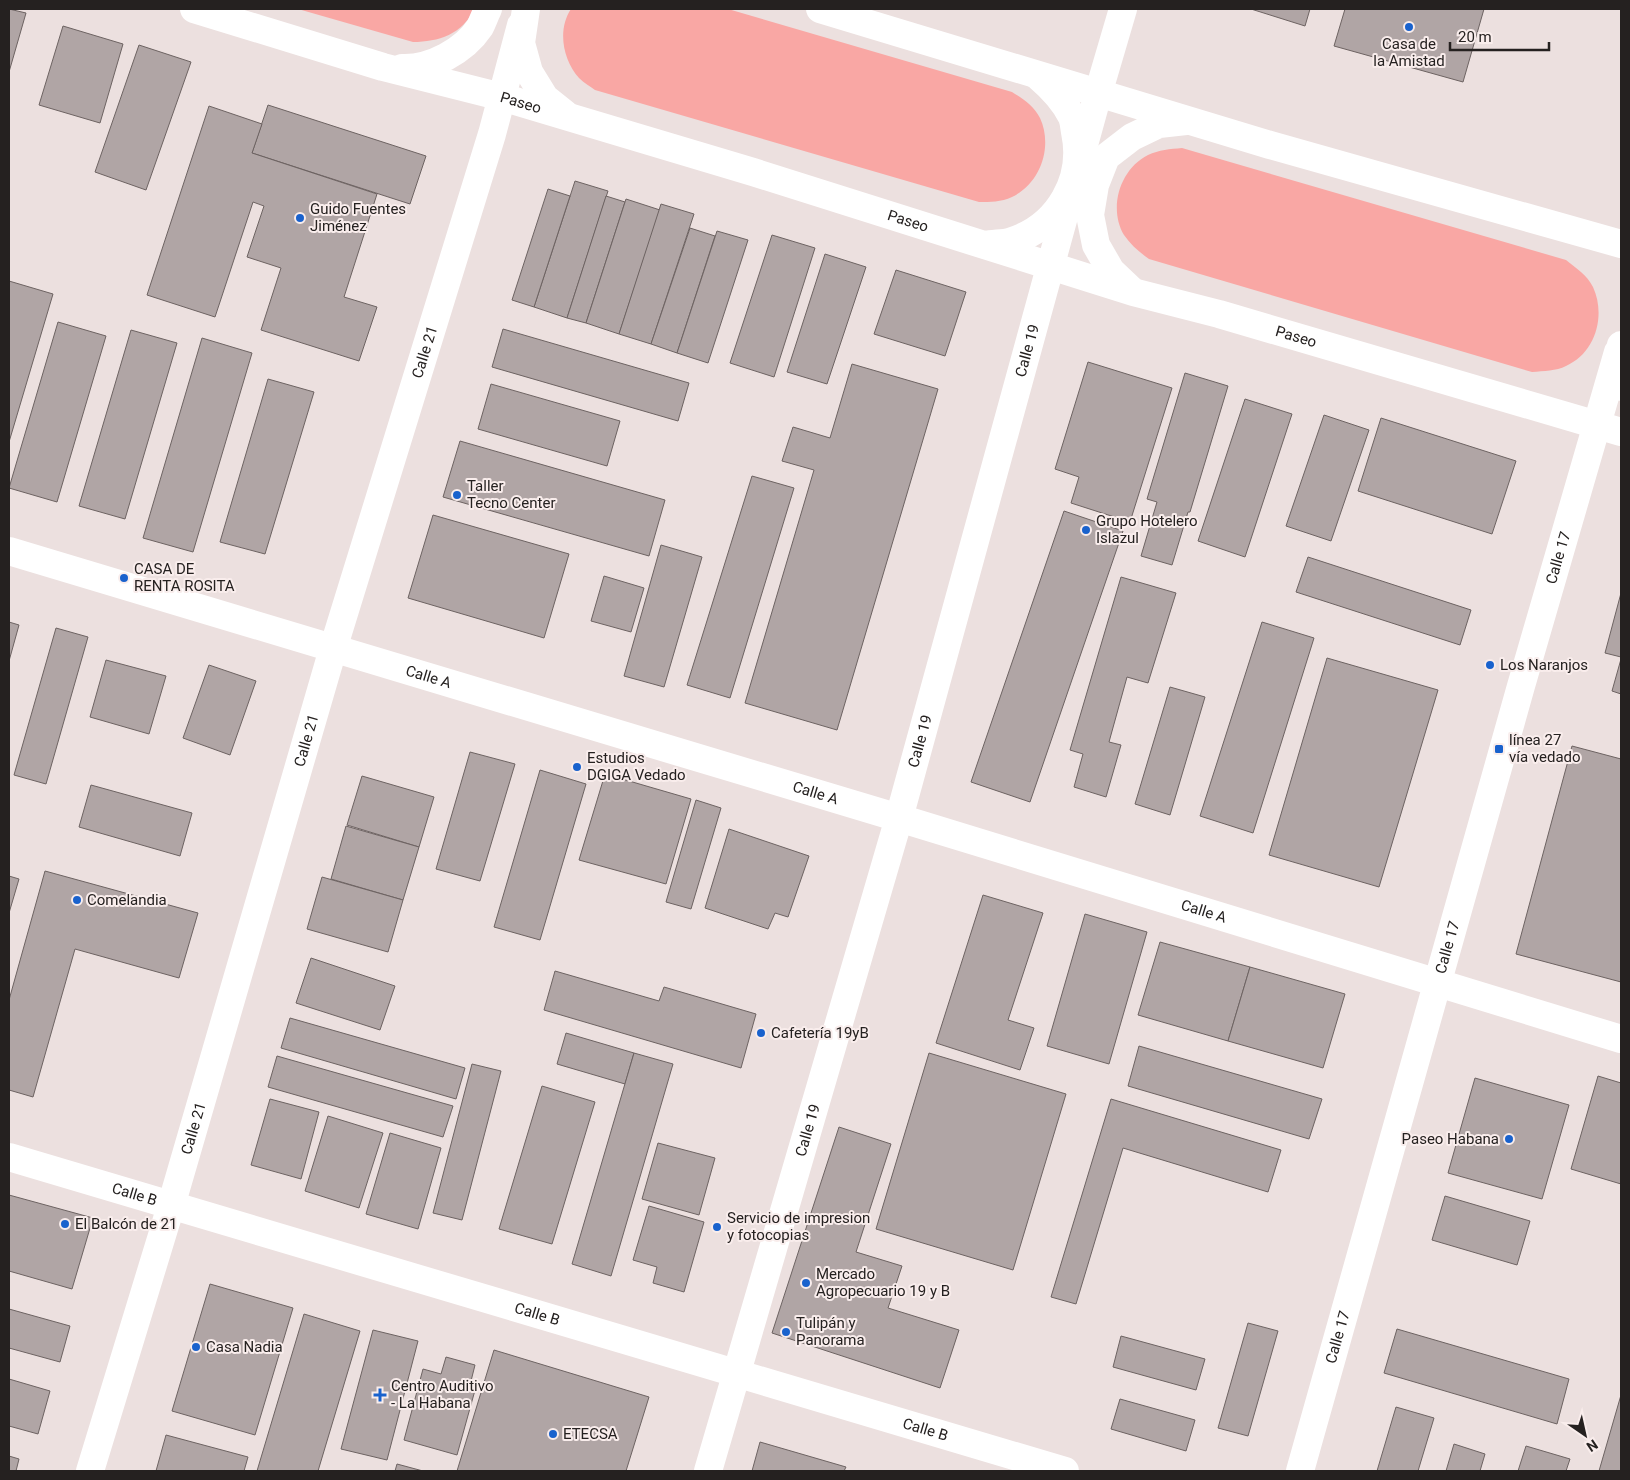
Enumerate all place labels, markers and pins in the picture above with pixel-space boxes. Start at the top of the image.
marker: Casa de la Amistad [1403,21,1415,33]
place label: Casa de la Amistad [1373,35,1445,70]
place label: Guido Fuentes Jiménez [310,200,406,235]
marker: Guido Fuentes Jiménez [294,212,306,224]
place label: Taller Tecno Center [467,477,556,512]
marker: Taller Tecno Center [451,489,463,501]
place label: Grupo Hotelero Islazul [1096,512,1197,547]
marker: Grupo Hotelero Islazul [1080,524,1092,536]
place label: CASA DE RENTA ROSITA [134,560,235,595]
marker: CASA DE RENTA ROSITA [118,572,130,584]
place label: Los Naranjos [1500,656,1588,674]
marker: Los Naranjos [1484,659,1496,671]
place label: línea 27 vía vedado [1509,731,1581,766]
marker: línea 27 vía vedado [1493,743,1505,755]
place label: Estudios DGIGA Vedado [587,749,686,784]
marker: Estudios DGIGA Vedado [571,761,583,773]
place label: Comelandia [87,891,167,909]
marker: Comelandia [71,894,83,906]
place label: Cafetería 19yB [771,1024,869,1042]
marker: Cafetería 19yB [755,1027,767,1039]
place label: Paseo Habana [1402,1130,1499,1148]
marker: Paseo Habana [1503,1133,1515,1145]
place label: Servicio de impresion y fotocopias [727,1209,870,1244]
place label: El Balcón de 21 [75,1215,177,1233]
marker: El Balcón de 21 [59,1218,71,1230]
marker: Servicio de impresion y fotocopias [711,1221,723,1233]
place label: Mercado Agropecuario 19 y B [816,1265,950,1300]
marker: Mercado Agropecuario 19 y B [800,1277,812,1289]
place label: Tulipán y Panorama [796,1314,865,1349]
marker: Tulipán y Panorama [780,1326,792,1338]
place label: Casa Nadia [206,1338,283,1356]
marker: Casa Nadia [190,1341,202,1353]
place label: Centro Auditivo - La Habana [391,1377,493,1412]
marker: Centro Auditivo - La Habana [373,1388,387,1402]
place label: ETECSA [563,1425,618,1443]
marker: ETECSA [547,1428,559,1440]

